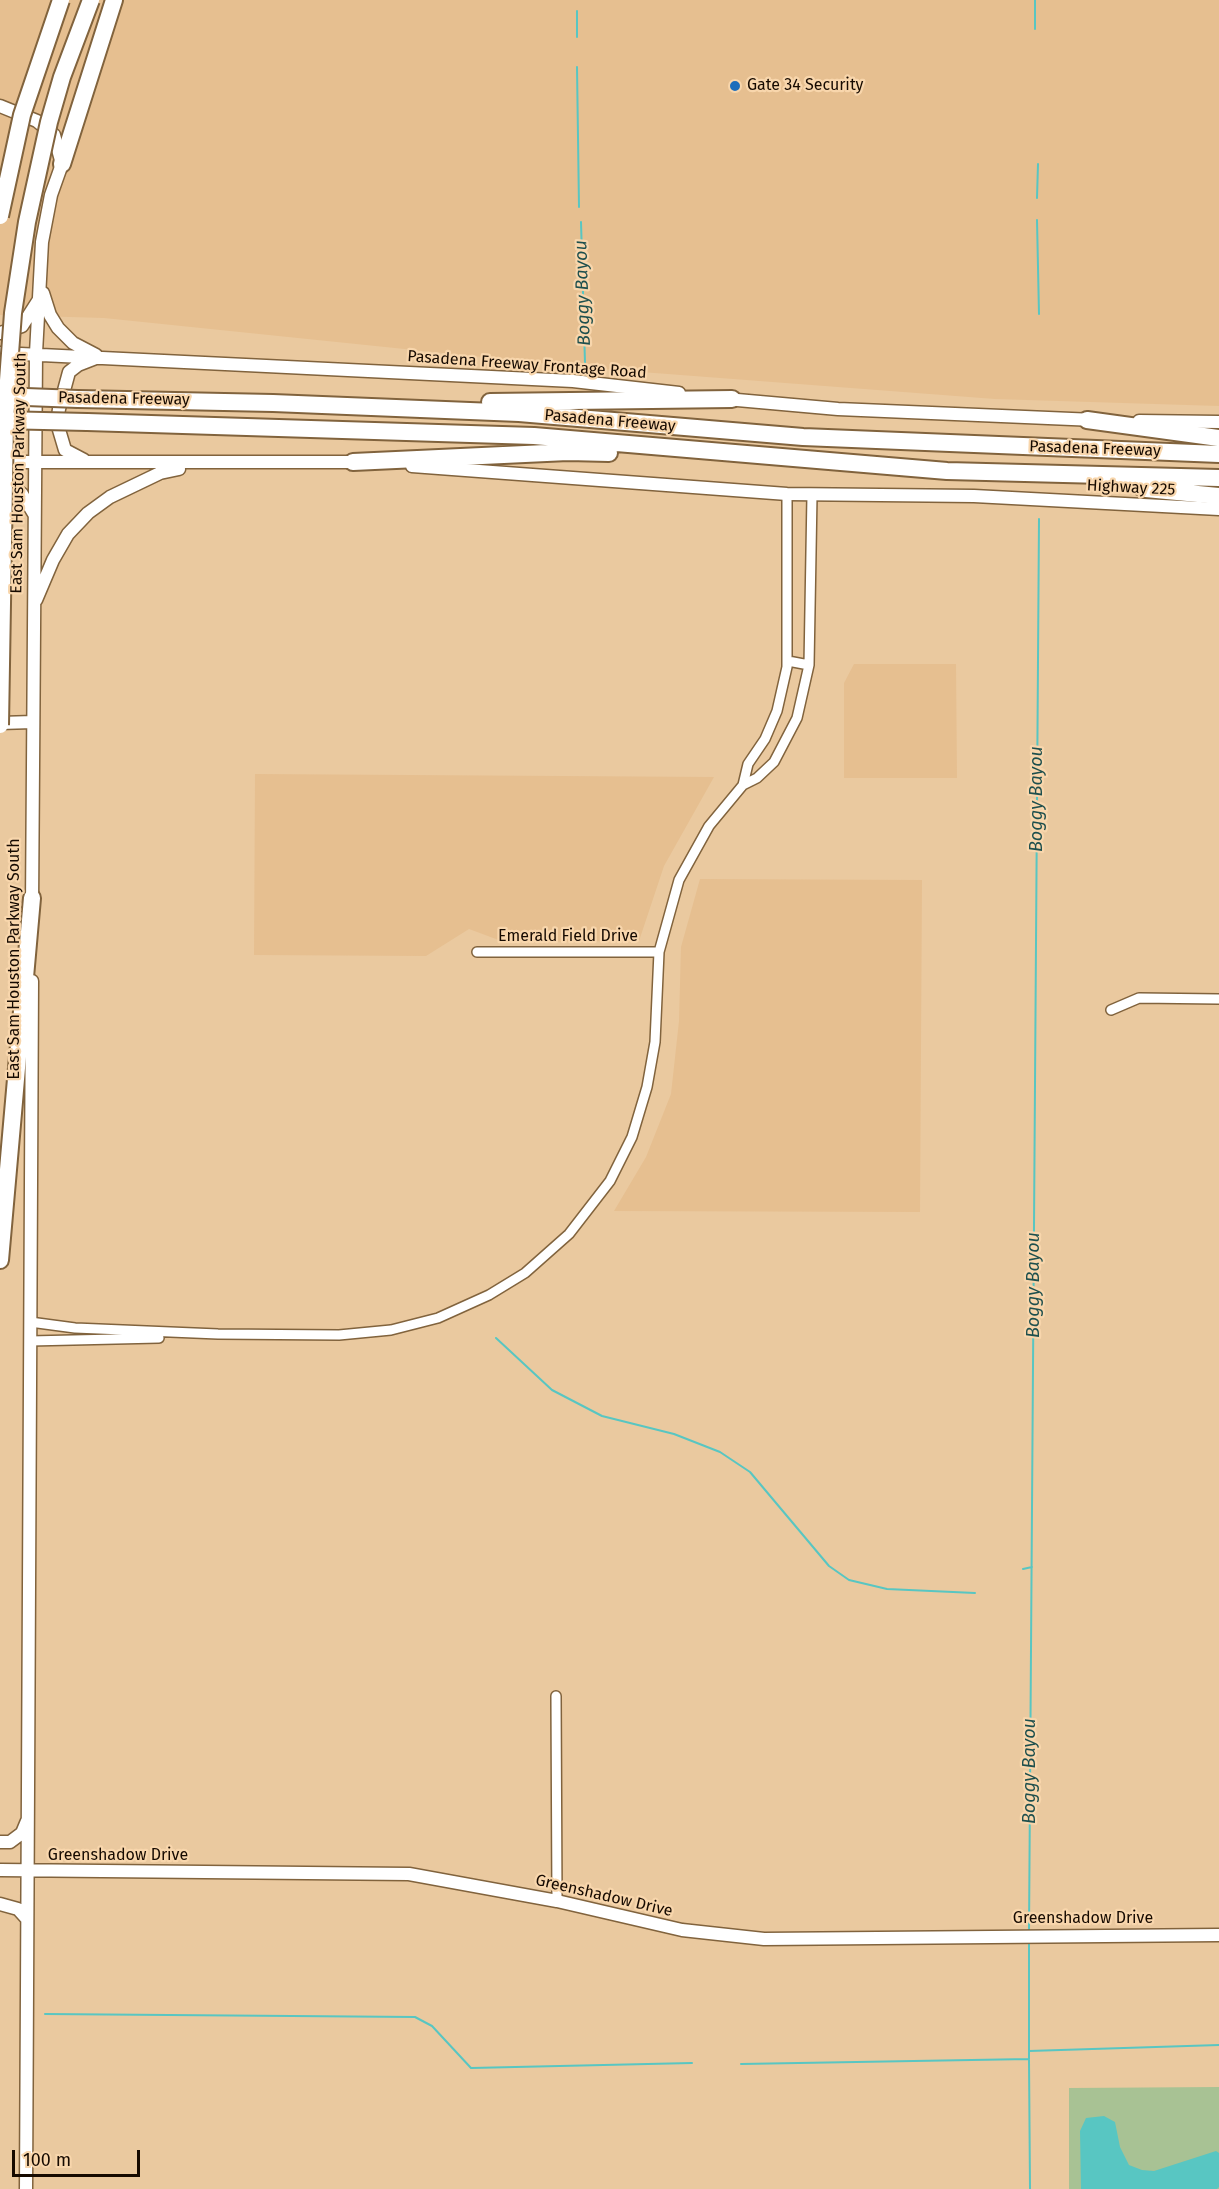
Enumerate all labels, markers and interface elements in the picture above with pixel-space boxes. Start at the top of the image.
place label: Gate 34 Security [747,76,863,96]
marker: Gate 34 Security [728,79,742,93]
water label: Boggy Bayou [570,240,596,346]
street label: Pasadena Freeway Frontage Road [407,347,647,383]
street label: East Sam Houston Parkway South [7,352,31,594]
street label: Pasadena Freeway [58,388,190,410]
street label: Pasadena Freeway [544,406,676,436]
street label: Pasadena Freeway [1029,437,1161,461]
street label: Highway 225 [1086,476,1176,500]
water label: Boggy Bayou [1026,746,1048,852]
street label: East Sam Houston Parkway South [5,838,25,1080]
street label: Emerald Field Drive [498,927,638,947]
water label: Boggy Bayou [1023,1232,1045,1338]
water label: Boggy Bayou [1019,1718,1041,1824]
street label: Greenshadow Drive [48,1846,188,1866]
street label: Greenshadow Drive [533,1871,675,1921]
street label: Greenshadow Drive [1013,1909,1153,1929]
scale bar [15,2138,142,2176]
text: 100 m [23,2149,71,2171]

